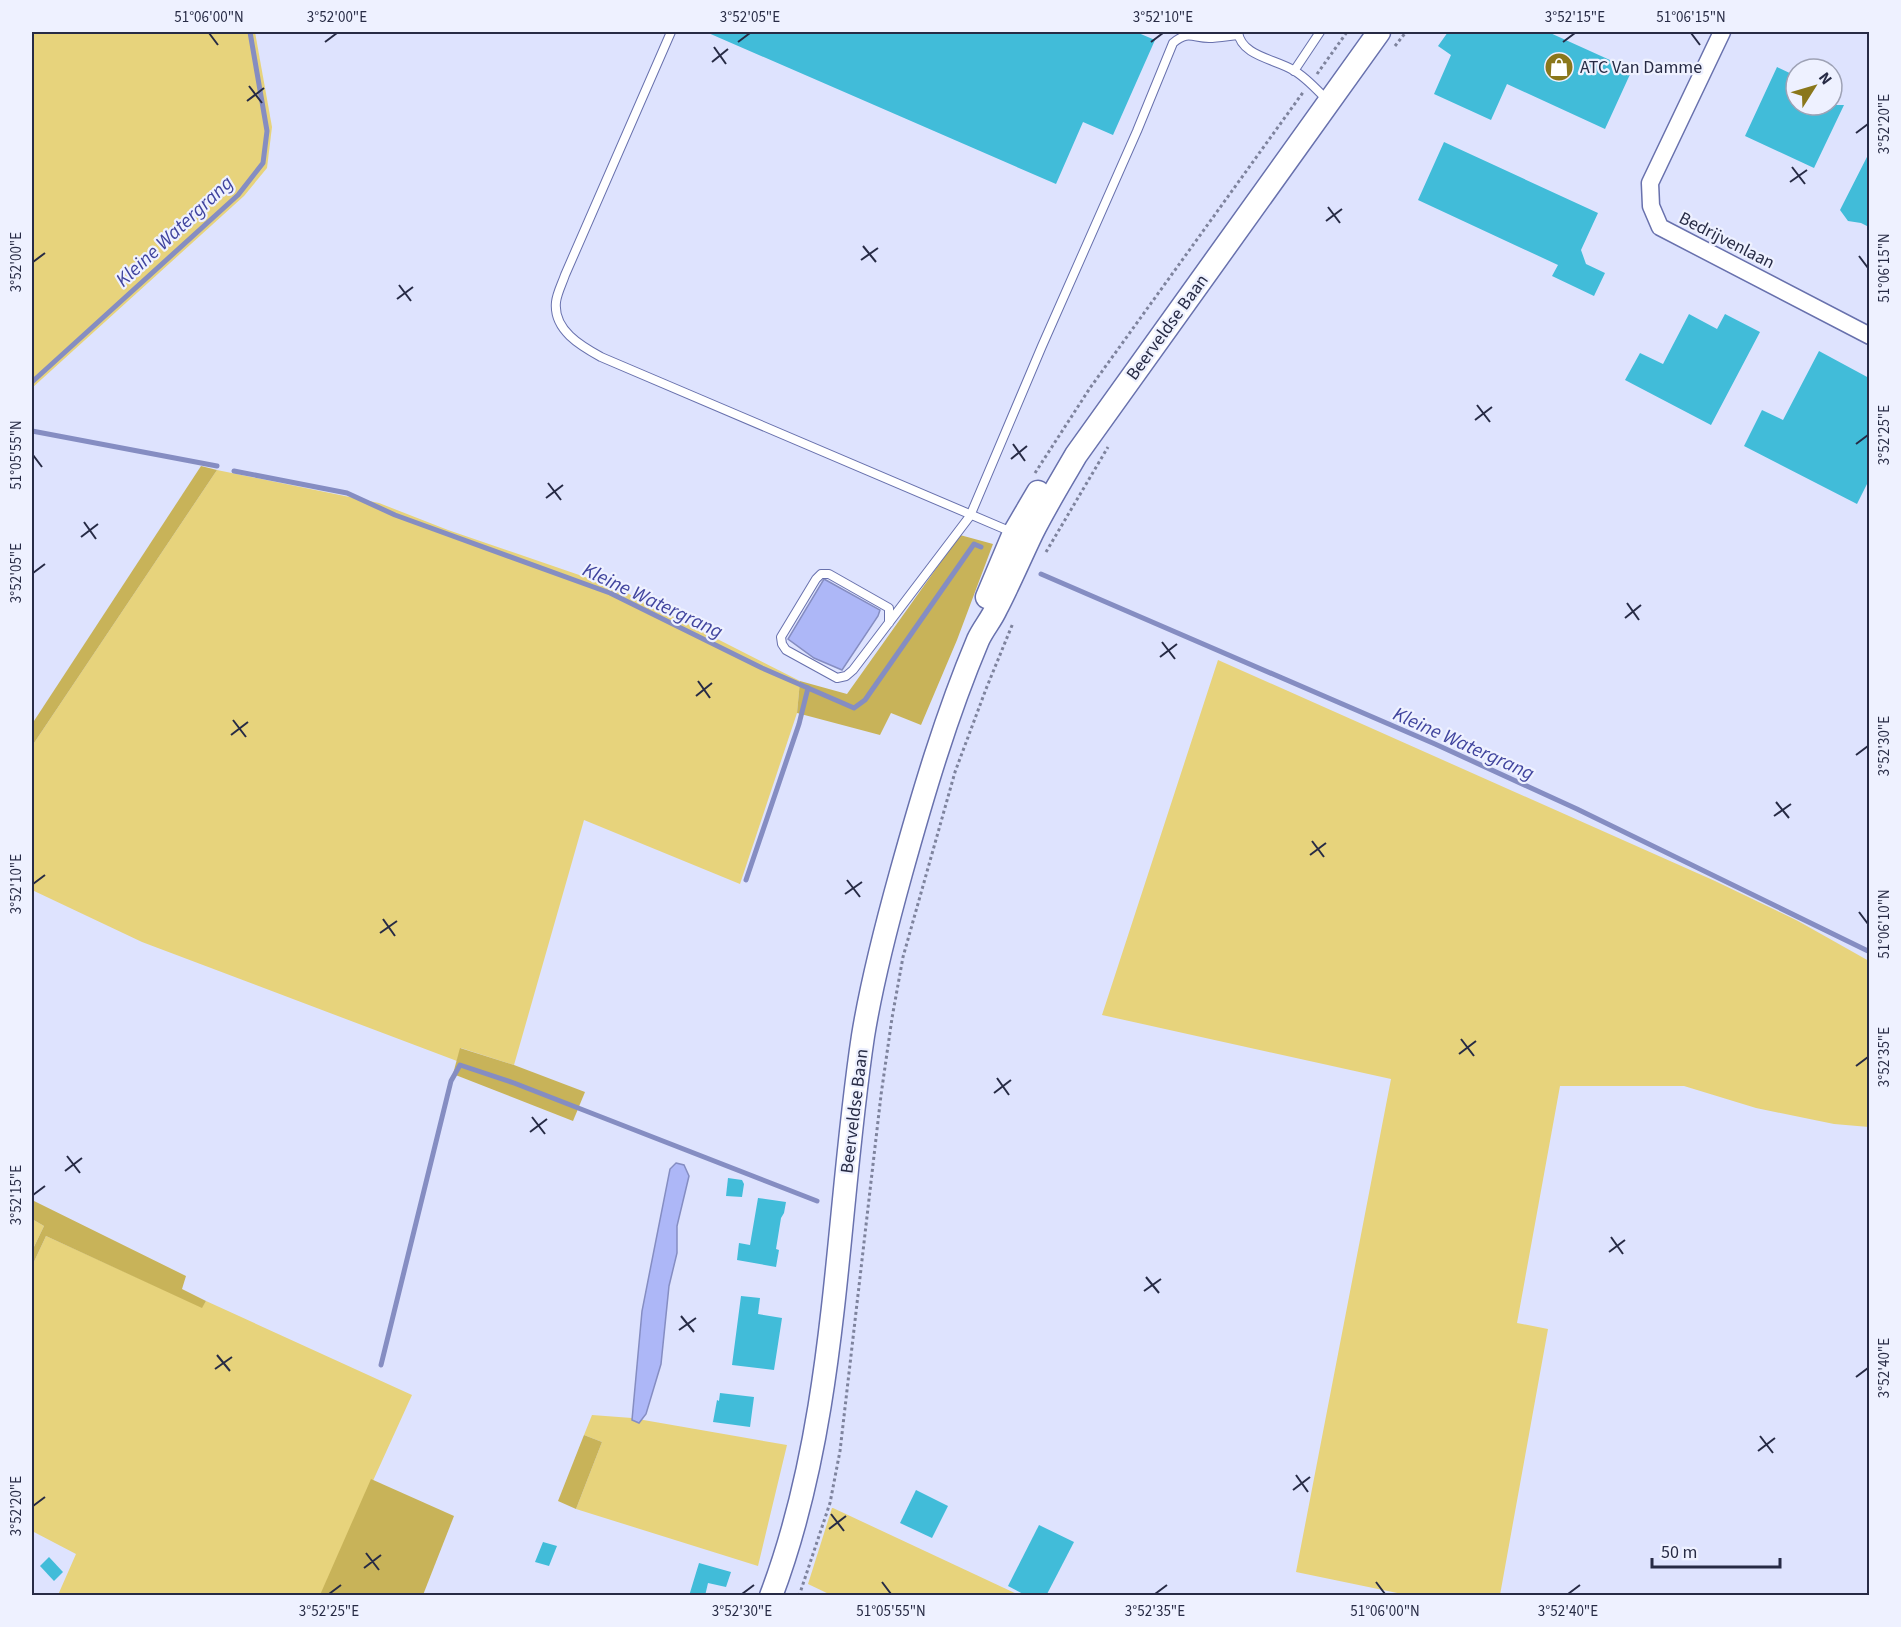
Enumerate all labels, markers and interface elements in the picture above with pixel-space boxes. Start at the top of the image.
text: 51°06'00"N [174,7,244,28]
text: 3°52'00"E [307,7,367,28]
text: 3°52'05"E [720,7,780,28]
text: 3°52'10"E [1133,7,1193,28]
text: 3°52'15"E [1545,7,1605,28]
text: 51°06'15"N [1656,7,1726,28]
shop icon: ATC Van Damme [1543,51,1575,83]
place label: ATC Van Damme [1580,55,1702,80]
north arrow [1784,57,1844,117]
text: N [1813,68,1837,89]
text: 3°52'20"E [1874,94,1895,154]
water label: Kleine Watergrang [110,170,240,294]
street label: Bedrijvenlaan [1675,206,1779,275]
text: 3°52'00"E [6,232,27,292]
text: 51°06'15"N [1874,233,1895,303]
street label: Beerveldse Baan [1120,269,1214,385]
text: 3°52'25"E [1874,405,1895,465]
text: 51°05'55"N [6,420,27,490]
text: 3°52'05"E [6,543,27,603]
water label: Kleine Watergrang [578,556,727,646]
water label: Kleine Watergrang [1389,700,1539,788]
text: 3°52'30"E [1874,716,1895,776]
text: 3°52'10"E [6,854,27,914]
text: 51°06'10"N [1874,889,1895,959]
text: 3°52'35"E [1874,1027,1895,1087]
street label: Beerveldse Baan [834,1047,875,1175]
text: 3°52'15"E [6,1165,27,1225]
text: 3°52'40"E [1874,1338,1895,1398]
text: 3°52'20"E [6,1476,27,1536]
scale bar [1652,1531,1780,1569]
text: 50 m [1661,1540,1697,1565]
text: 3°52'25"E [299,1601,359,1622]
text: 3°52'30"E [712,1601,772,1622]
text: 51°05'55"N [856,1601,926,1622]
text: 3°52'35"E [1125,1601,1185,1622]
text: 51°06'00"N [1350,1601,1420,1622]
text: 3°52'40"E [1538,1601,1598,1622]

